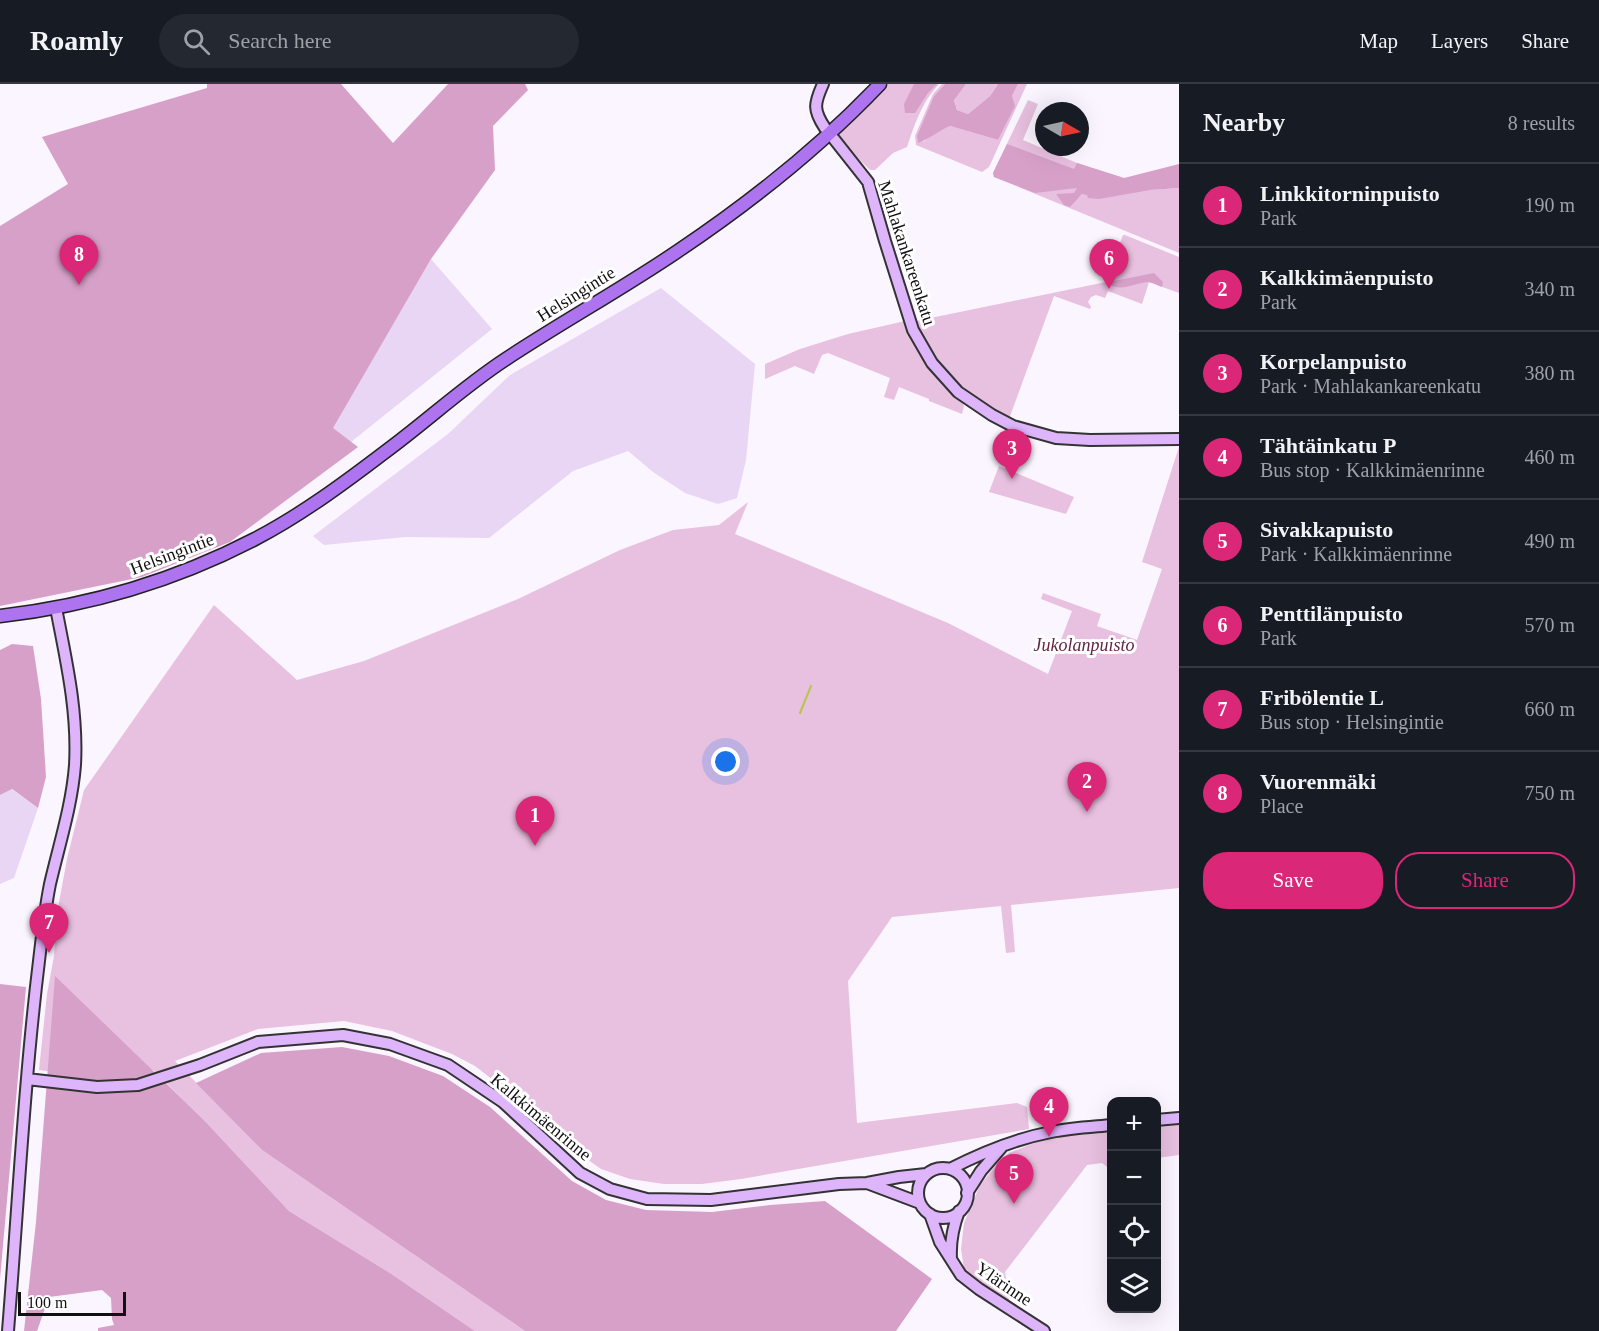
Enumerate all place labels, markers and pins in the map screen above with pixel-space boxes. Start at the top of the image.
pin: 8 [60,236,98,285]
pin: 6 [1090,240,1128,289]
pin: 3 [992,430,1032,479]
pin: 2 [1068,762,1106,812]
pin: 1 [516,796,554,846]
pin: 7 [29,904,68,953]
pin: 4 [1030,1088,1068,1137]
pin: 5 [994,1154,1034,1204]

